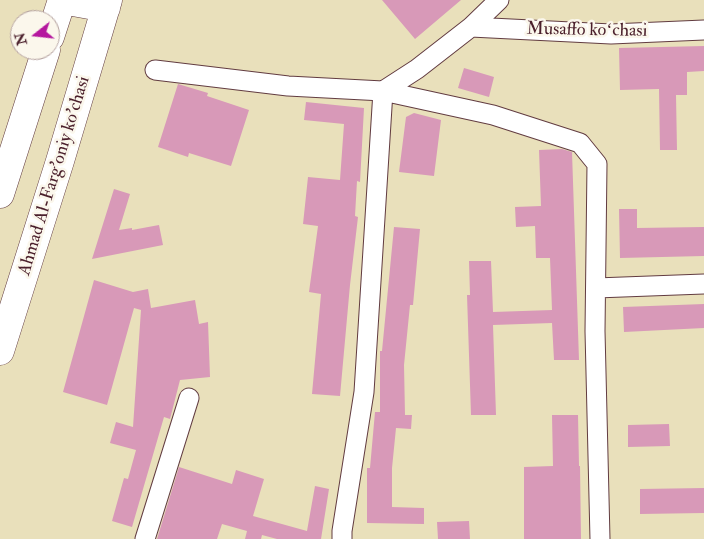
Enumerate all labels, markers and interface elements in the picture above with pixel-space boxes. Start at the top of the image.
north arrow [10,10,60,60]
street label: Musaffo koʻchasi [526,19,648,43]
text: N [11,31,31,47]
street label: Ahmad Al-Farg'oniy ko'chasi [14,74,96,278]

